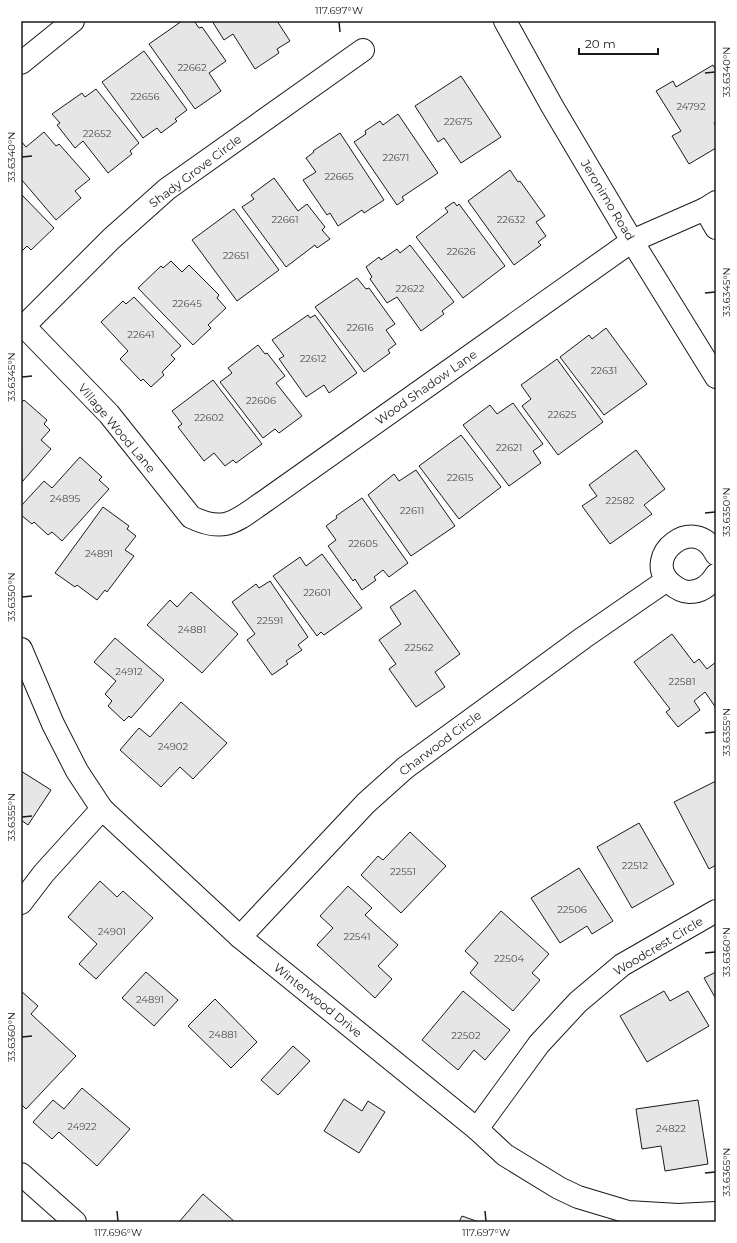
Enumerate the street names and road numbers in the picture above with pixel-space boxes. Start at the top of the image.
street label: Shady Grove Circle [146,131,244,211]
street label: Jeronimo Road [577,156,638,243]
street label: Wood Shadow Lane [372,346,480,428]
street label: Village Wood Lane [75,380,159,476]
street label: Charwood Circle [396,707,484,779]
street label: Woodcrest Circle [610,913,706,979]
street label: Winterwood Drive [271,960,365,1040]

